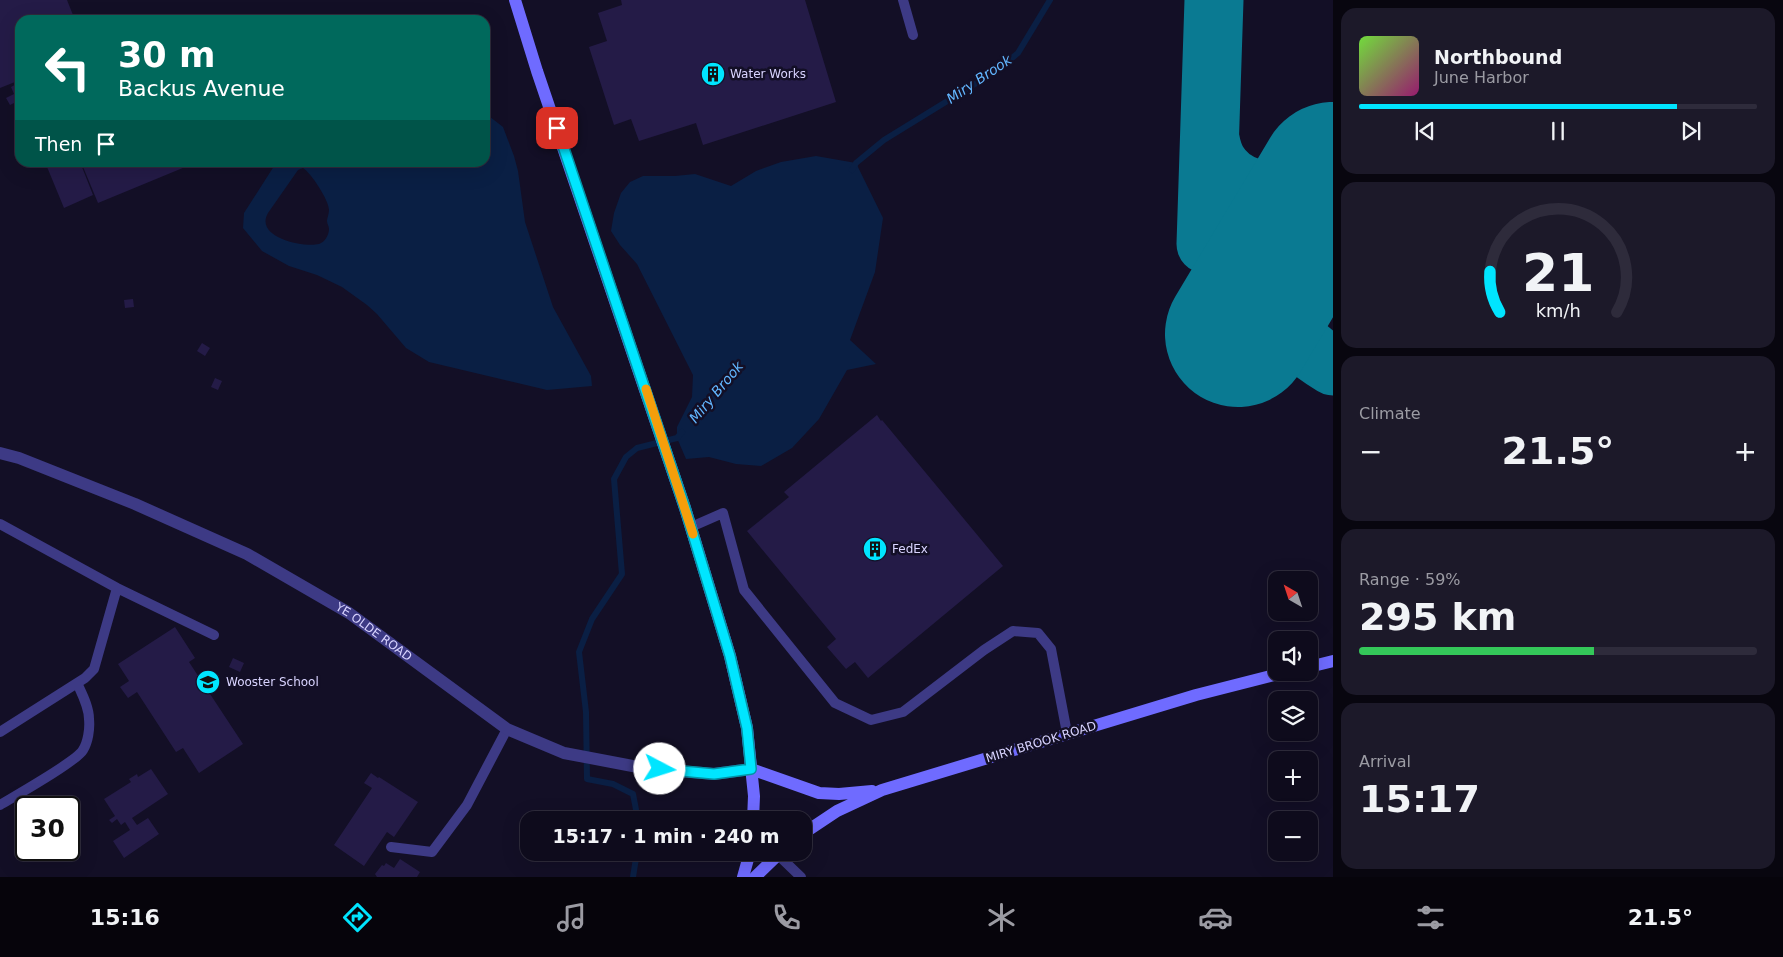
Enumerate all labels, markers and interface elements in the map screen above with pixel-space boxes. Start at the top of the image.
icon: left [35,35,100,100]
text: 30 m [118,35,215,75]
text: Northbound [1434,46,1562,68]
water label: Miry Brook [943,51,1015,107]
building icon: Water Works [700,61,726,87]
place label: Water Works [730,67,806,81]
text: June Harbor [1434,68,1529,87]
text: Backus Avenue [118,76,285,101]
pin [536,107,578,149]
icon: arrive [543,114,571,142]
icon: previous [1411,117,1439,145]
icon: pause [1544,117,1572,145]
icon: next [1677,117,1705,145]
icon: arrive [92,130,120,158]
text: Then [35,133,82,155]
text: 21 [1522,243,1594,303]
text: km/h [1535,300,1581,321]
water label: Miry Brook [686,357,747,426]
text: Climate [1359,404,1421,423]
text: 21.5° [1502,429,1614,473]
text: − [1359,435,1382,468]
text: + [1734,435,1757,468]
building icon: FedEx [862,536,888,562]
place label: FedEx [892,542,928,556]
text: Range · 59% [1359,570,1461,589]
north arrow [1268,571,1318,621]
map controls [1268,571,1318,861]
text: 295 km [1359,595,1516,639]
street label: YE OLDE ROAD [332,599,415,664]
button: sound [1268,631,1318,681]
school or university icon: Wooster School [195,669,221,695]
place label: Wooster School [226,675,319,689]
button: layers [1268,691,1318,741]
street label: MIRY BROOK ROAD [984,719,1098,765]
position arrow [633,742,685,794]
button: + [1268,751,1318,801]
text: Arrival [1359,752,1411,771]
text: 15:17 [1359,777,1480,821]
speed limit sign: 30 [15,796,80,861]
button: − [1268,811,1318,861]
text: 15:17 · 1 min · 240 m [552,825,780,847]
icon: directions [340,900,375,935]
icon: music [554,900,589,935]
icon: phone [769,900,804,935]
icon: climate [984,900,1019,935]
icon: car [1198,900,1233,935]
icon: filters [1413,900,1448,935]
text: 15:16 [90,905,160,930]
text: 21.5° [1628,905,1693,930]

